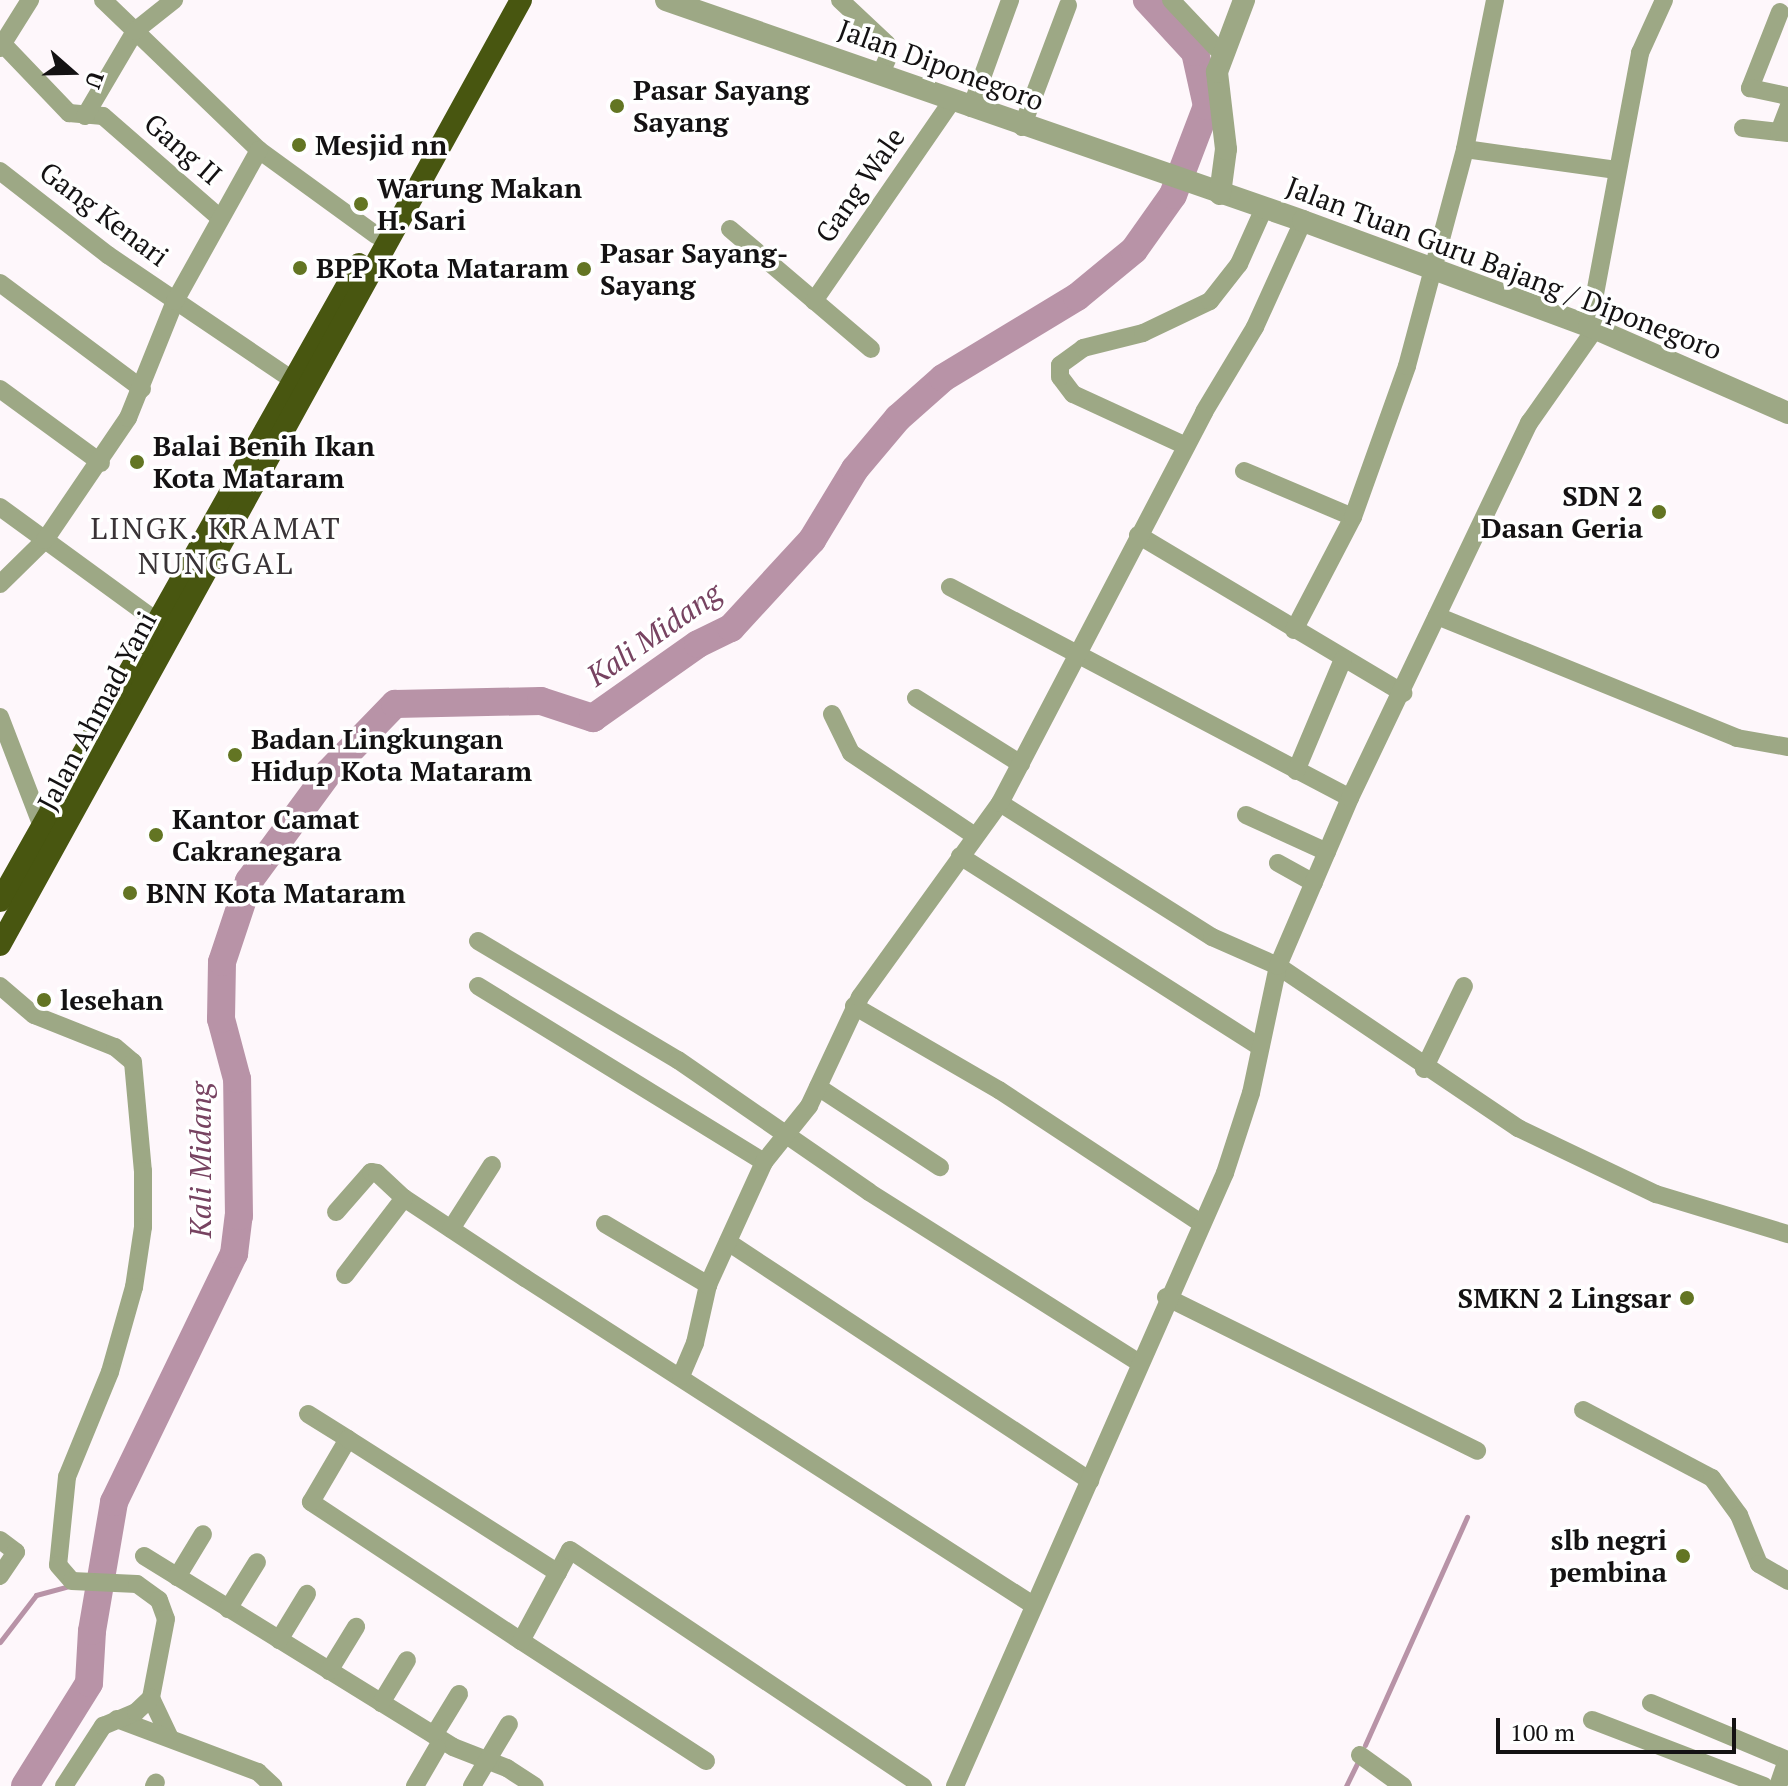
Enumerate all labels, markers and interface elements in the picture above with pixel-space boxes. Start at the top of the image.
street label: Jalan Diponegoro [834,12,1048,118]
north arrow [32,32,112,112]
text: U [79,68,111,93]
place label: Pasar Sayang Sayang [633,73,810,139]
marker: Pasar Sayang Sayang [608,97,626,115]
street label: Gang II [138,106,228,192]
street label: Gang Wale [808,121,912,249]
place label: Mesjid nn [315,128,447,162]
marker: Mesjid nn [290,136,308,154]
street label: Gang Kenari [33,155,175,273]
street label: Jalan Tuan Guru Bajang / Diponegoro [1282,169,1726,367]
place label: Warung Makan H. Sari [377,171,582,237]
marker: Warung Makan H. Sari [352,195,370,213]
place label: Pasar Sayang- Sayang [600,236,788,302]
place label: BPP Kota Mataram [316,251,569,285]
marker: BPP Kota Mataram [291,259,309,277]
marker: Pasar Sayang- Sayang [575,260,593,278]
place label: Balai Benih Ikan Kota Mataram [153,429,375,495]
marker: Balai Benih Ikan Kota Mataram [128,453,146,471]
place label: SDN 2 Dasan Geria [1481,479,1643,545]
marker: SDN 2 Dasan Geria [1650,503,1668,521]
district label: LINGK. KRAMAT NUNGGAL [90,510,342,580]
water label: Kali Midang [580,575,728,693]
street label: Jalan Ahmad Yani [30,606,164,816]
place label: Badan Lingkungan Hidup Kota Mataram [251,722,532,788]
marker: Badan Lingkungan Hidup Kota Mataram [226,746,244,764]
place label: Kantor Camat Cakranegara [172,802,359,868]
marker: Kantor Camat Cakranegara [147,826,165,844]
place label: BNN Kota Mataram [146,876,406,910]
marker: BNN Kota Mataram [121,884,139,902]
place label: lesehan [60,983,164,1017]
marker: lesehan [35,991,53,1009]
water label: Kali Midang [182,1082,218,1238]
place label: SMKN 2 Lingsar [1458,1281,1671,1315]
marker: SMKN 2 Lingsar [1678,1289,1696,1307]
place label: slb negri pembina [1550,1523,1667,1589]
marker: slb negri pembina [1674,1547,1692,1565]
scale bar [1500,1702,1740,1752]
text: 100 m [1510,1716,1575,1748]

